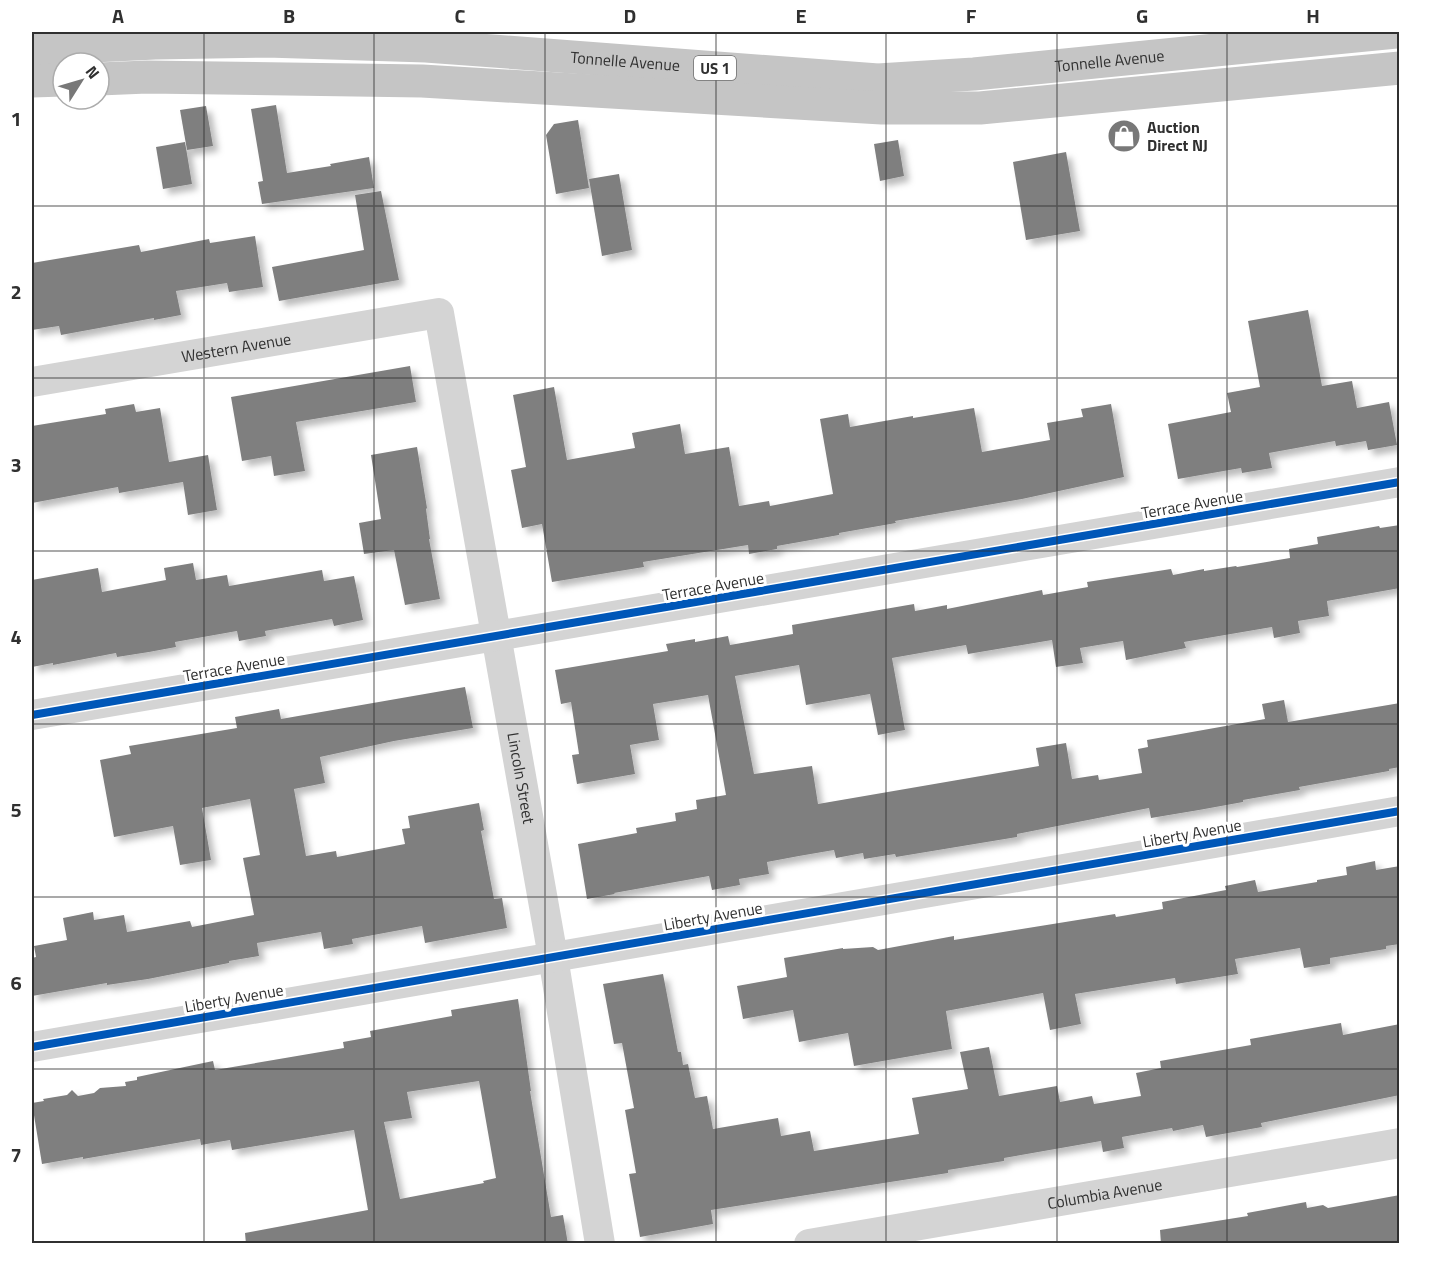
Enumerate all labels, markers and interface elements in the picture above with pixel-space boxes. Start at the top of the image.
text: A [112,0,124,31]
text: B [283,0,295,31]
text: C [455,0,466,31]
text: D [624,0,636,31]
text: E [795,0,807,31]
text: F [966,0,977,31]
text: G [1136,0,1148,31]
text: H [1306,0,1320,31]
street label: Tonnelle Avenue [1054,43,1165,78]
street label: Tonnelle Avenue [570,45,681,77]
north arrow [51,51,111,111]
road number: US 1 [694,56,736,80]
text: N [80,60,106,84]
text: 1 [10,103,22,134]
place label: Auction Direct NJ [1147,115,1208,157]
shop icon: Auction Direct NJ [1106,118,1142,154]
text: 2 [10,276,22,307]
street label: Western Avenue [179,326,293,368]
text: 3 [10,449,22,480]
street label: Terrace Avenue [1139,483,1245,525]
street label: Terrace Avenue [660,565,766,607]
text: 4 [10,621,22,652]
street label: Terrace Avenue [181,646,287,688]
street label: Lincoln Street [501,730,541,826]
text: 5 [10,794,22,825]
street label: Liberty Avenue [1141,812,1243,854]
street label: Liberty Avenue [662,895,764,937]
text: 6 [10,967,22,998]
street label: Liberty Avenue [183,977,285,1019]
text: 7 [10,1139,22,1170]
street label: Columbia Avenue [1045,1172,1164,1215]

